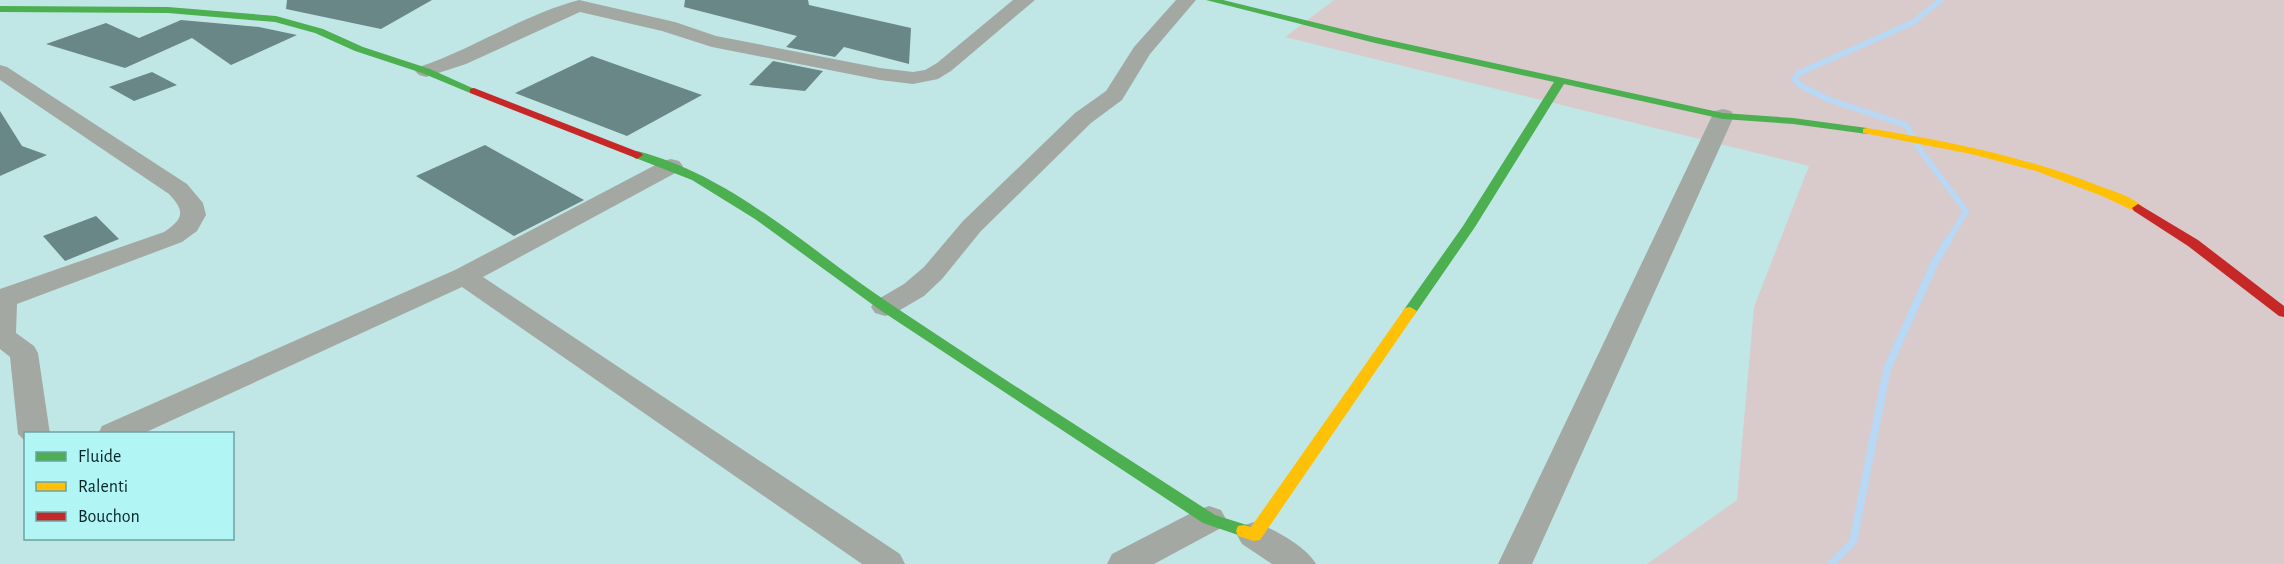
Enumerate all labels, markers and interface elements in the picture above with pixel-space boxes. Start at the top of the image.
legend [24,432,234,540]
text: Fluide [78,448,121,466]
text: Ralenti [78,478,128,496]
text: Bouchon [78,508,140,526]

